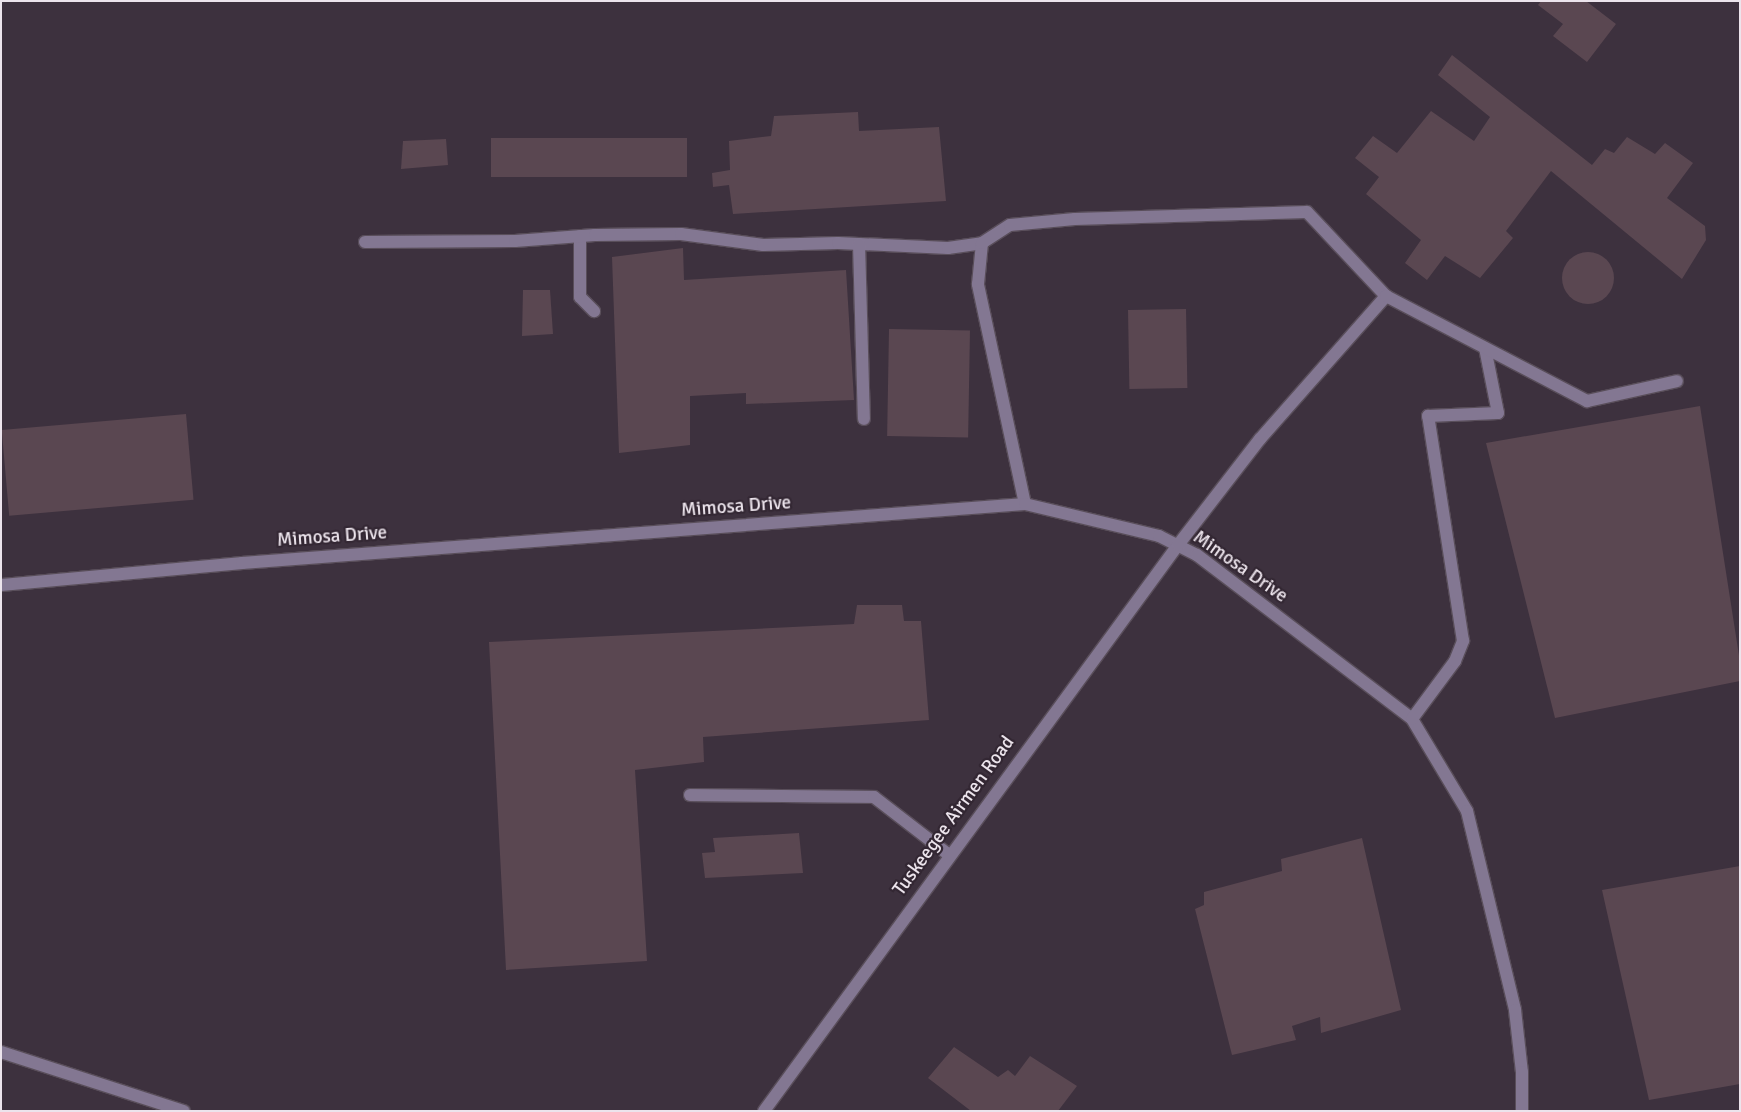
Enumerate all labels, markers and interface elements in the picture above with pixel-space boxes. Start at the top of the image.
street label: Mimosa Drive [680,492,792,522]
street label: Mimosa Drive [276,522,388,552]
street label: Mimosa Drive [1188,526,1292,608]
street label: Tuskeegee Airmen Road [888,732,1020,900]

